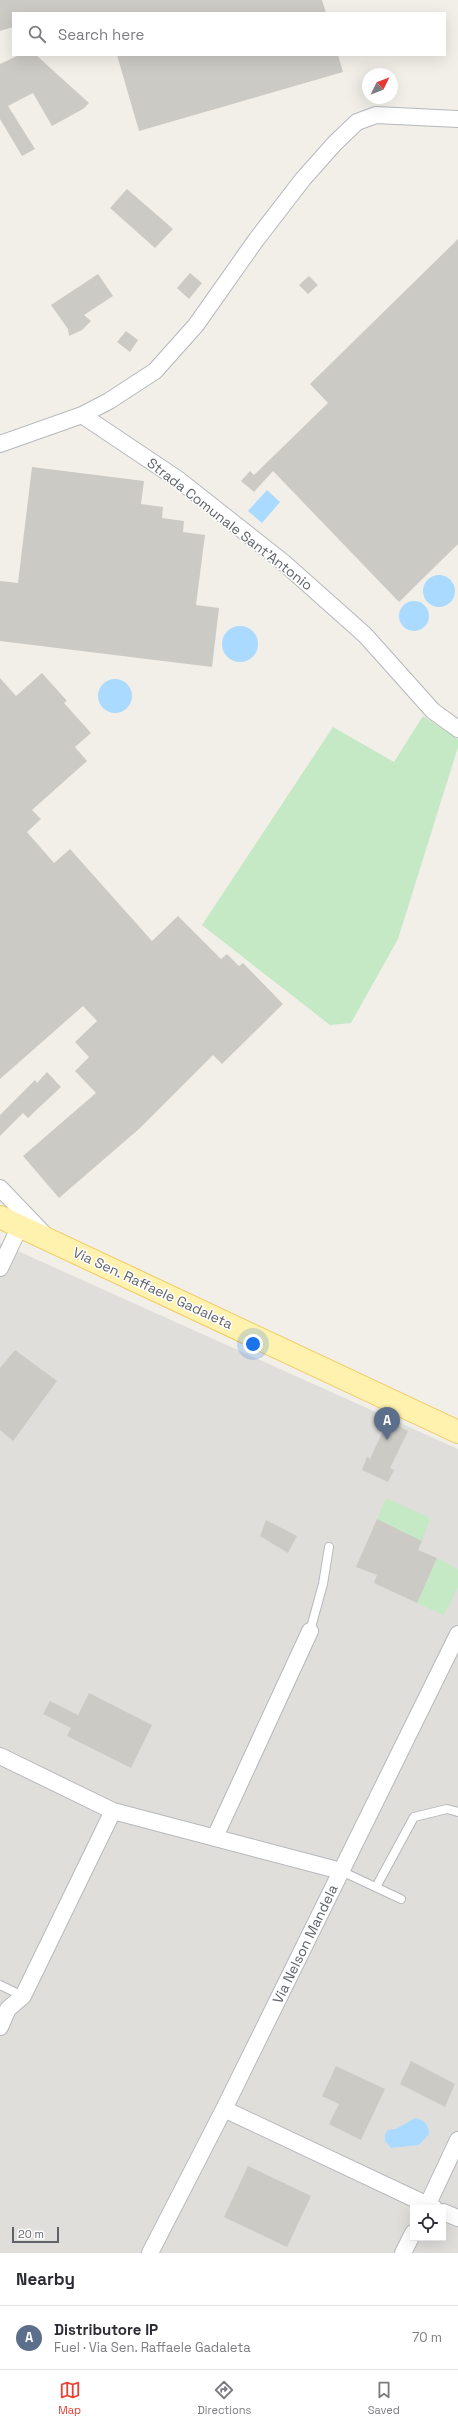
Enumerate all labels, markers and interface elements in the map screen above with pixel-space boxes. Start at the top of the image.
search box [12,12,446,56]
icon: search [26,23,48,45]
text: Search here [58,25,144,44]
north arrow [362,68,398,104]
street label: Strada Comunale Sant'Antonio [144,454,316,594]
street label: Via Sen. Raffaele Gadaleta [70,1243,236,1333]
your location [243,1334,263,1354]
pin: A [374,1407,400,1440]
street label: Via Nelson Mandela [268,1881,342,2007]
map controls [410,2205,446,2241]
button: locate [410,2205,446,2241]
scale bar [12,2225,59,2244]
text: 20 m [18,2227,44,2241]
text: Nearby [16,2268,75,2290]
text: Distributore IP [54,2320,158,2339]
text: A [25,2329,33,2346]
text: 70 m [412,2329,442,2346]
text: Fuel · Via Sen. Raffaele Gadaleta [54,2339,251,2356]
tab: Map [58,2379,81,2417]
tab: Directions [197,2379,251,2417]
tab: Saved [368,2379,400,2417]

